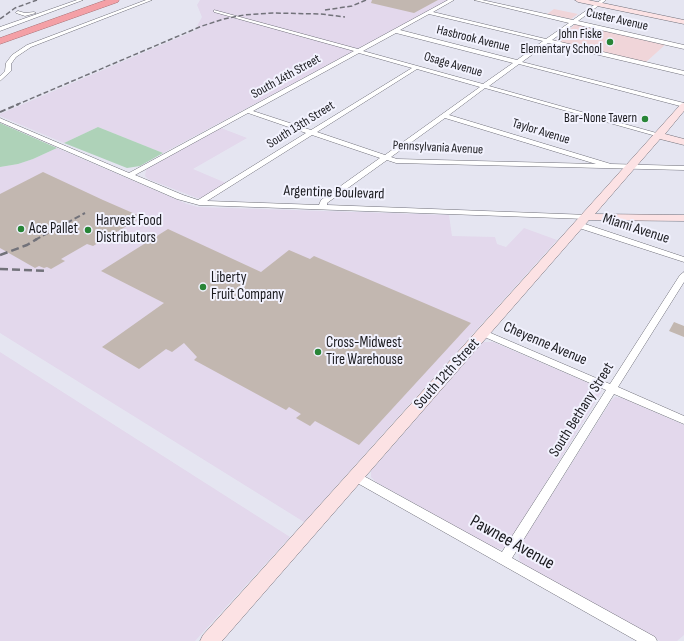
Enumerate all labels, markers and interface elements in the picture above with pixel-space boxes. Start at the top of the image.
street label: Custer Avenue [585,5,649,35]
street label: Hasbrook Avenue [435,22,511,56]
place label: John Fiske Elementary School [520,27,602,58]
marker: John Fiske Elementary School [605,37,615,47]
street label: Osage Avenue [422,49,484,81]
street label: South 14th Street [249,52,323,102]
street label: South 13th Street [264,98,338,152]
place label: Bar-None Tavern [564,111,637,127]
marker: Bar-None Tavern [640,114,650,124]
street label: Taylor Avenue [510,116,572,148]
street label: Pennsylvania Avenue [392,138,484,158]
street label: Argentine Boulevard [283,182,385,204]
street label: Miami Avenue [600,210,672,248]
place label: Harvest Food Distributors [96,212,162,247]
place label: Ace Pallet [29,220,78,238]
marker: Ace Pallet [16,224,26,234]
marker: Harvest Food Distributors [83,225,93,235]
place label: Liberty Fruit Company [211,269,284,304]
marker: Liberty Fruit Company [198,282,208,292]
street label: Cheyenne Avenue [500,318,590,370]
place label: Cross-Midwest Tire Warehouse [326,334,403,369]
street label: South 12th Street [411,335,483,413]
marker: Cross-Midwest Tire Warehouse [313,347,323,357]
street label: South Bethany Street [546,359,618,461]
street label: Pawnee Avenue [466,511,558,575]

